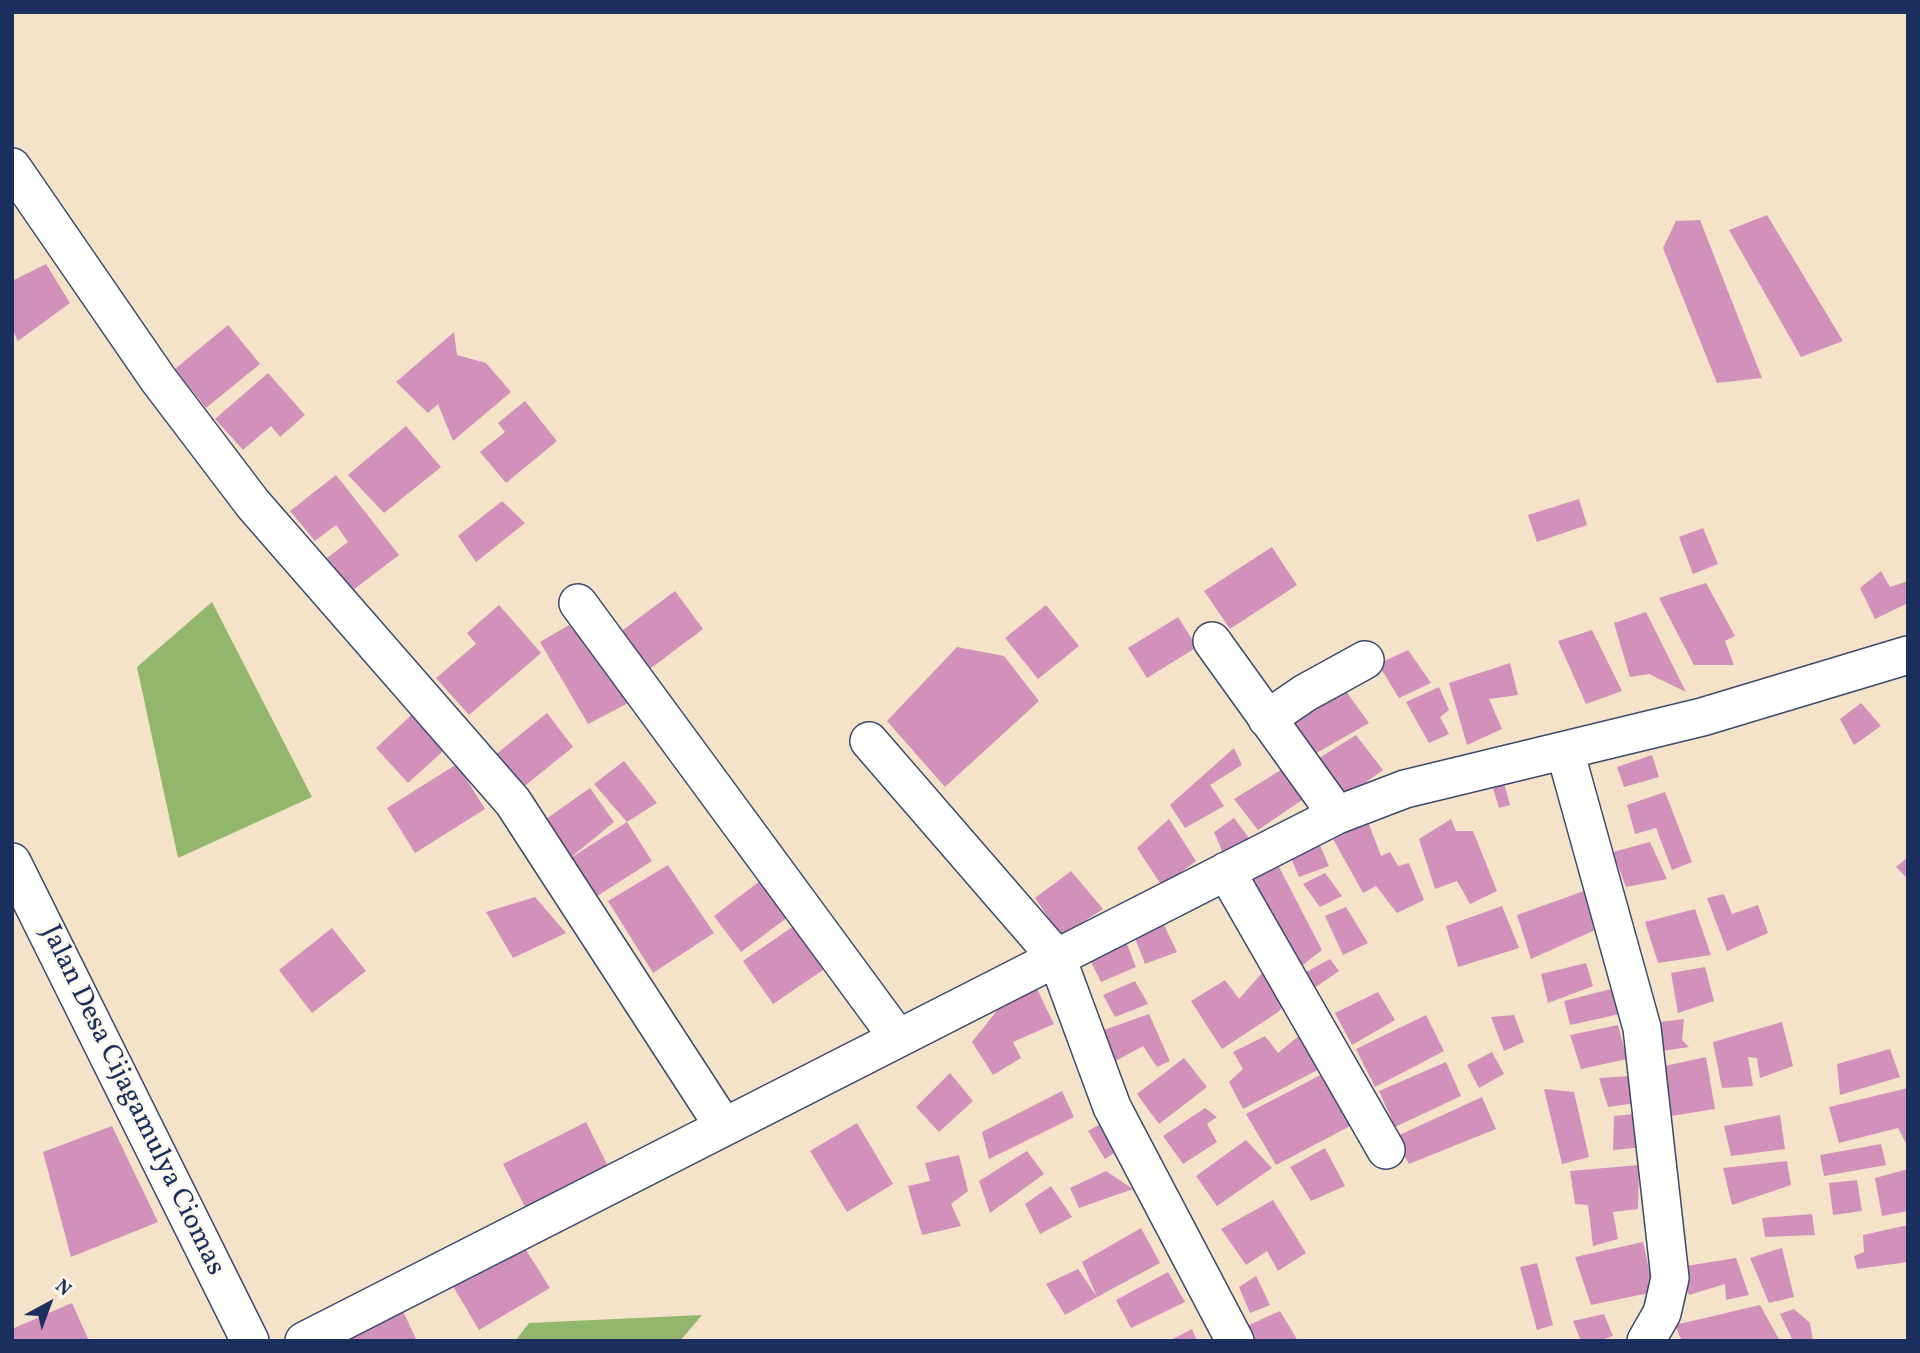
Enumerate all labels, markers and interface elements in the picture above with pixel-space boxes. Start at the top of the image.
street label: Jalan Desa Cijagamulya Ciomas [31,920,231,1282]
north arrow [14,1269,84,1339]
text: N [49,1274,77,1302]

